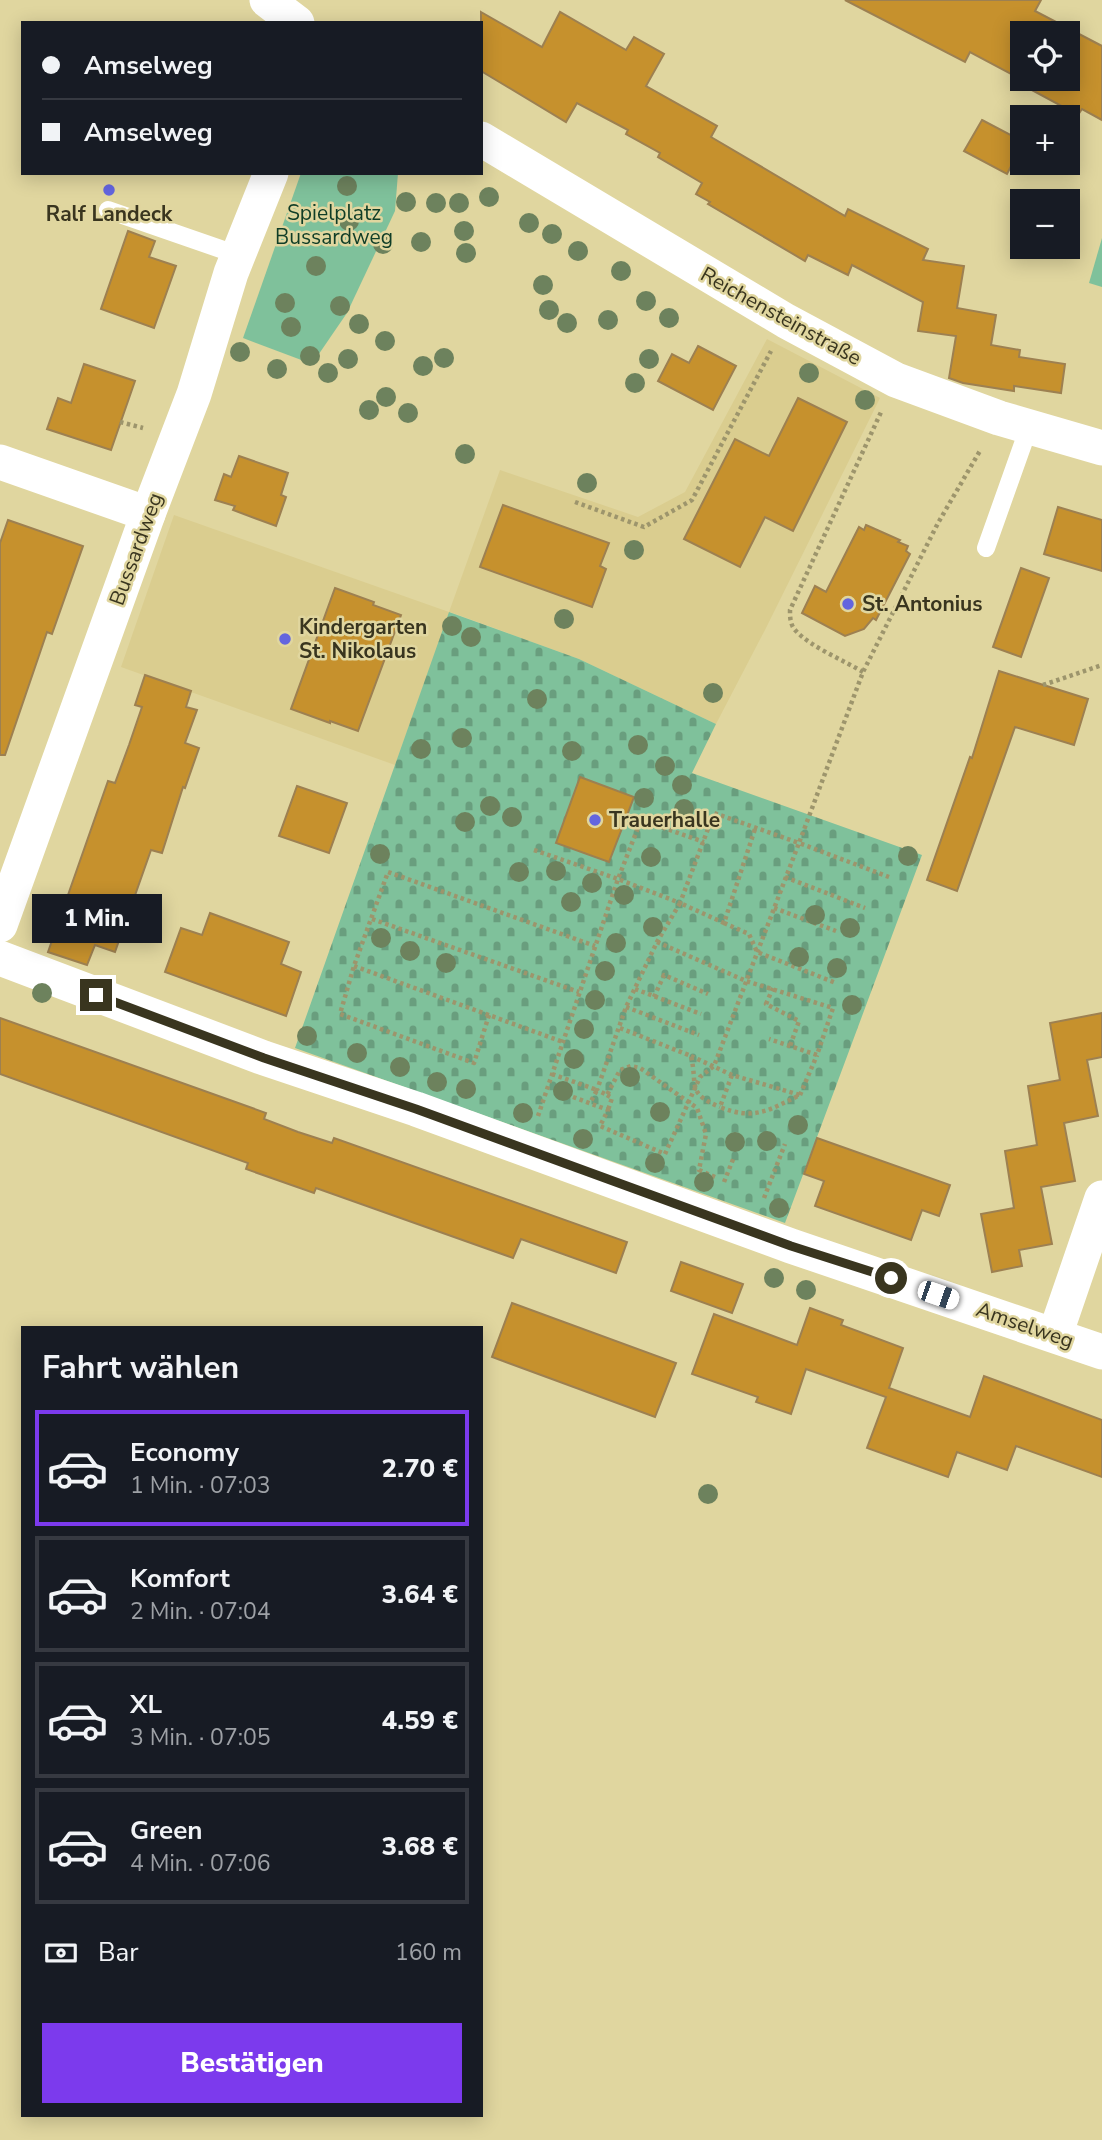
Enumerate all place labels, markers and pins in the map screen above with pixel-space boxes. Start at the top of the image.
marker: Ralf Landeck [101,182,117,198]
place label: Ralf Landeck [46,200,173,228]
place label: St. Antonius [862,590,982,618]
marker: St. Antonius [840,596,856,612]
place label: Kindergarten St. Nikolaus [299,613,427,665]
marker: Kindergarten St. Nikolaus [277,631,293,647]
place label: Trauerhalle [609,806,720,834]
marker: Trauerhalle [587,812,603,828]

